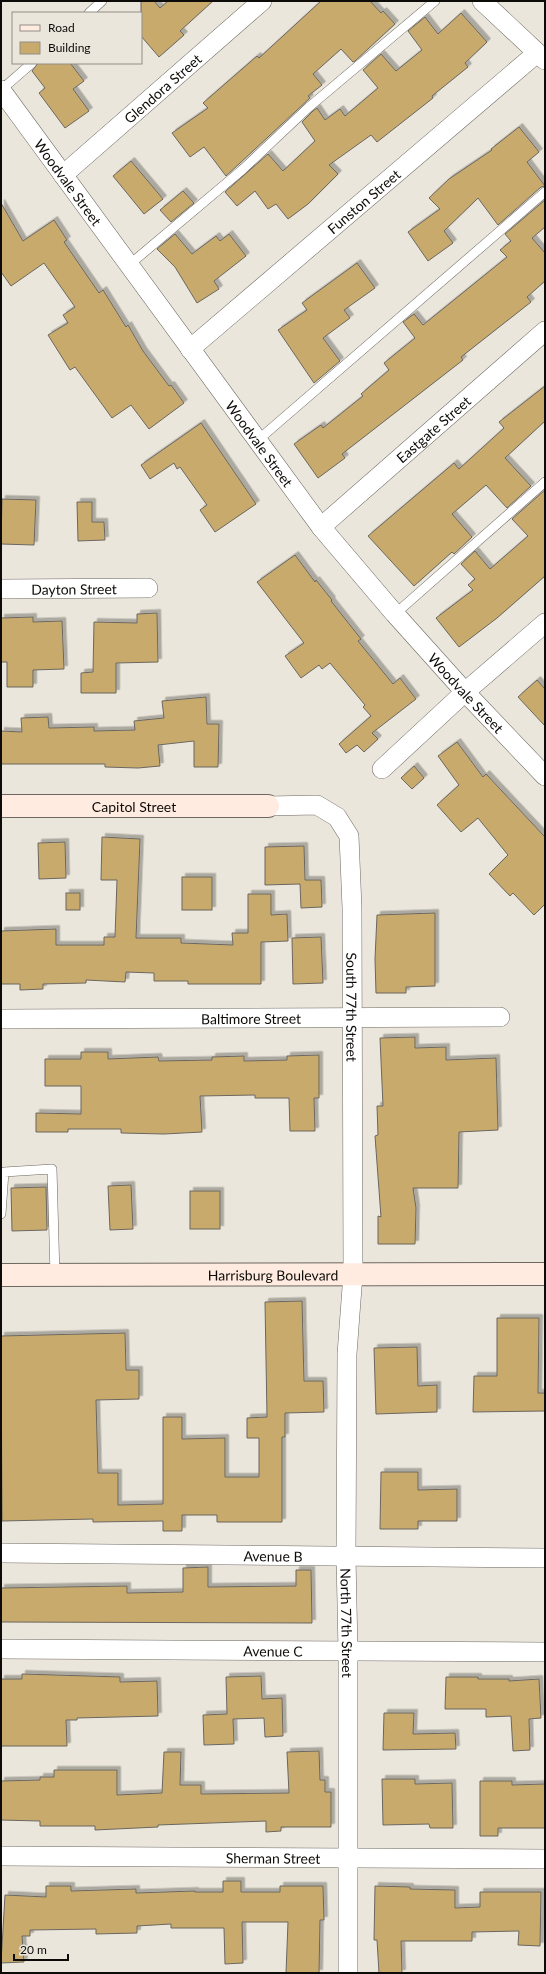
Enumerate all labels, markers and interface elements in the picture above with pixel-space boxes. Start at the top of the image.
legend [12,12,142,64]
text: Road [48,20,75,35]
text: Building [48,40,91,55]
street label: Glendora Street [120,50,204,126]
street label: Woodvale Street [31,136,106,228]
street label: Funston Street [324,165,403,237]
street label: Eastgate Street [392,392,474,466]
street label: Woodvale Street [223,397,297,490]
street label: Dayton Street [31,580,117,597]
street label: Woodvale Street [425,649,508,736]
street label: Capitol Street [92,798,176,815]
street label: South 77th Street [344,952,361,1062]
street label: Baltimore Street [201,1009,301,1027]
street label: Harrisburg Boulevard [208,1266,338,1283]
street label: Avenue B [243,1547,303,1564]
street label: North 77th Street [338,1568,357,1678]
street label: Avenue C [243,1642,303,1659]
street label: Sherman Street [226,1849,320,1866]
scale bar [14,1936,68,1962]
text: 20 m [20,1942,47,1957]

